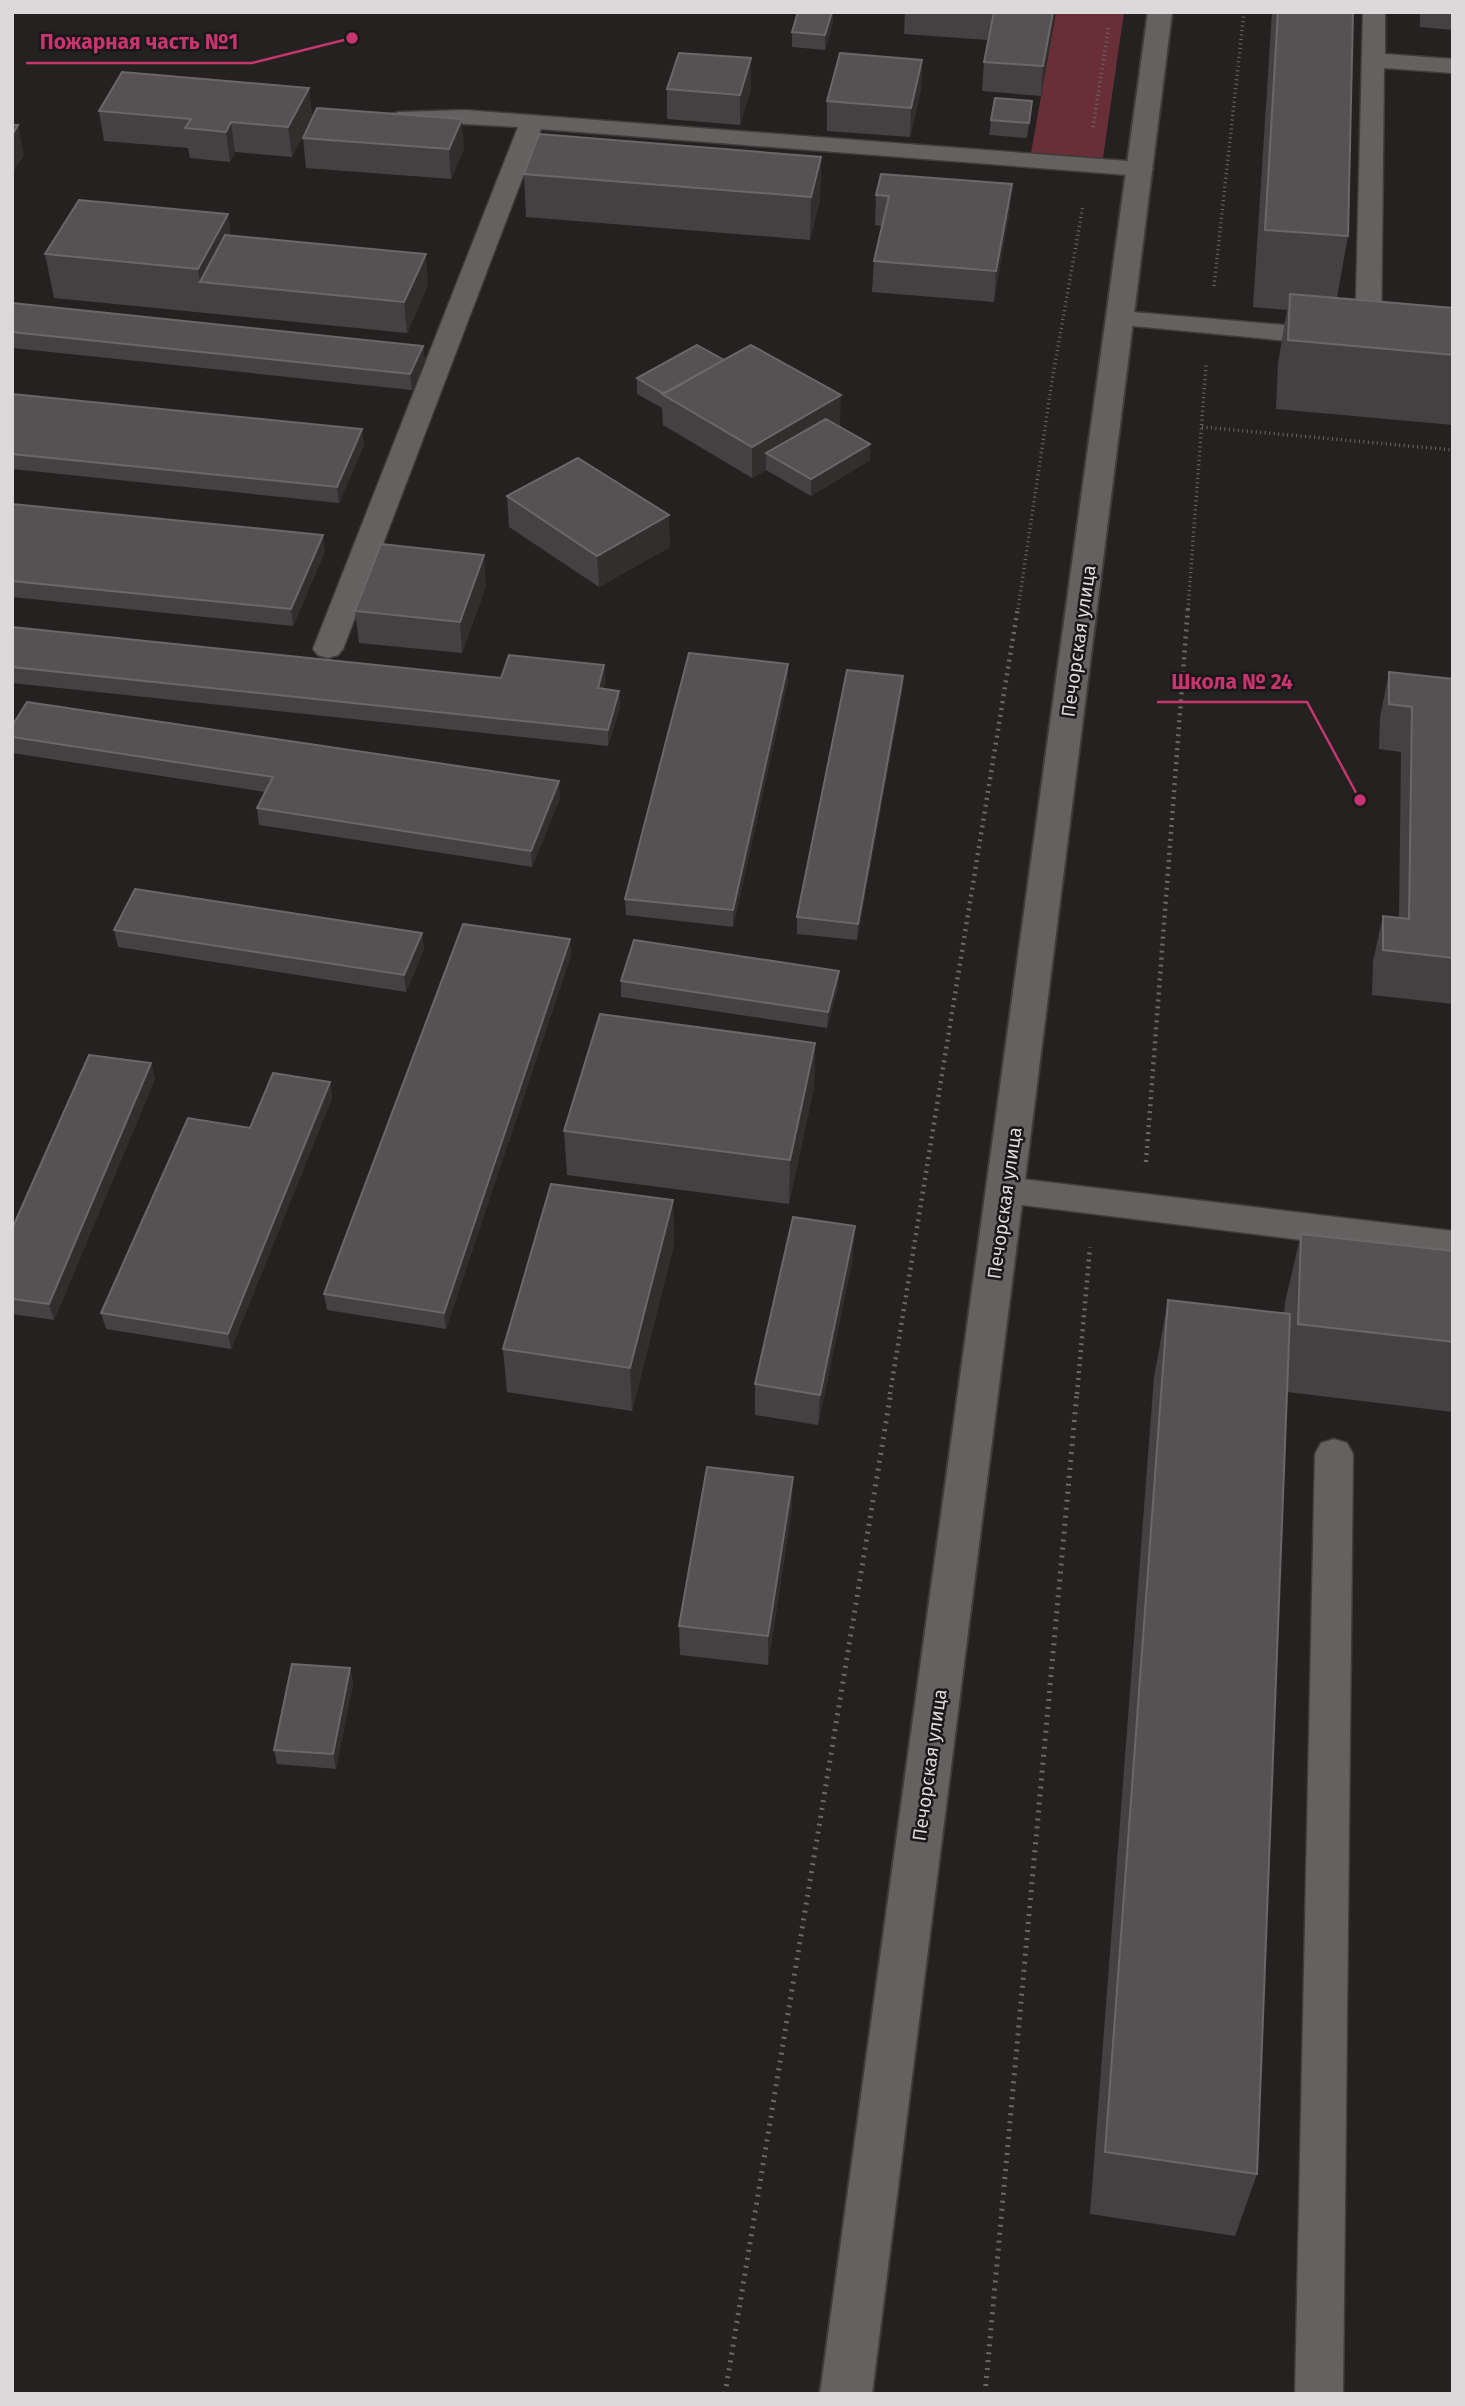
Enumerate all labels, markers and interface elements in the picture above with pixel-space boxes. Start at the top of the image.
callout: Пожарная часть №1 [26,21,252,63]
text: Пожарная часть №1 [40,29,238,55]
street label: Печорская улица [1056,563,1101,719]
callout: Школа № 24 [1157,660,1307,702]
text: Школа № 24 [1171,669,1293,695]
street label: Печорская улица [982,1125,1027,1281]
street label: Печорская улица [907,1687,952,1843]

